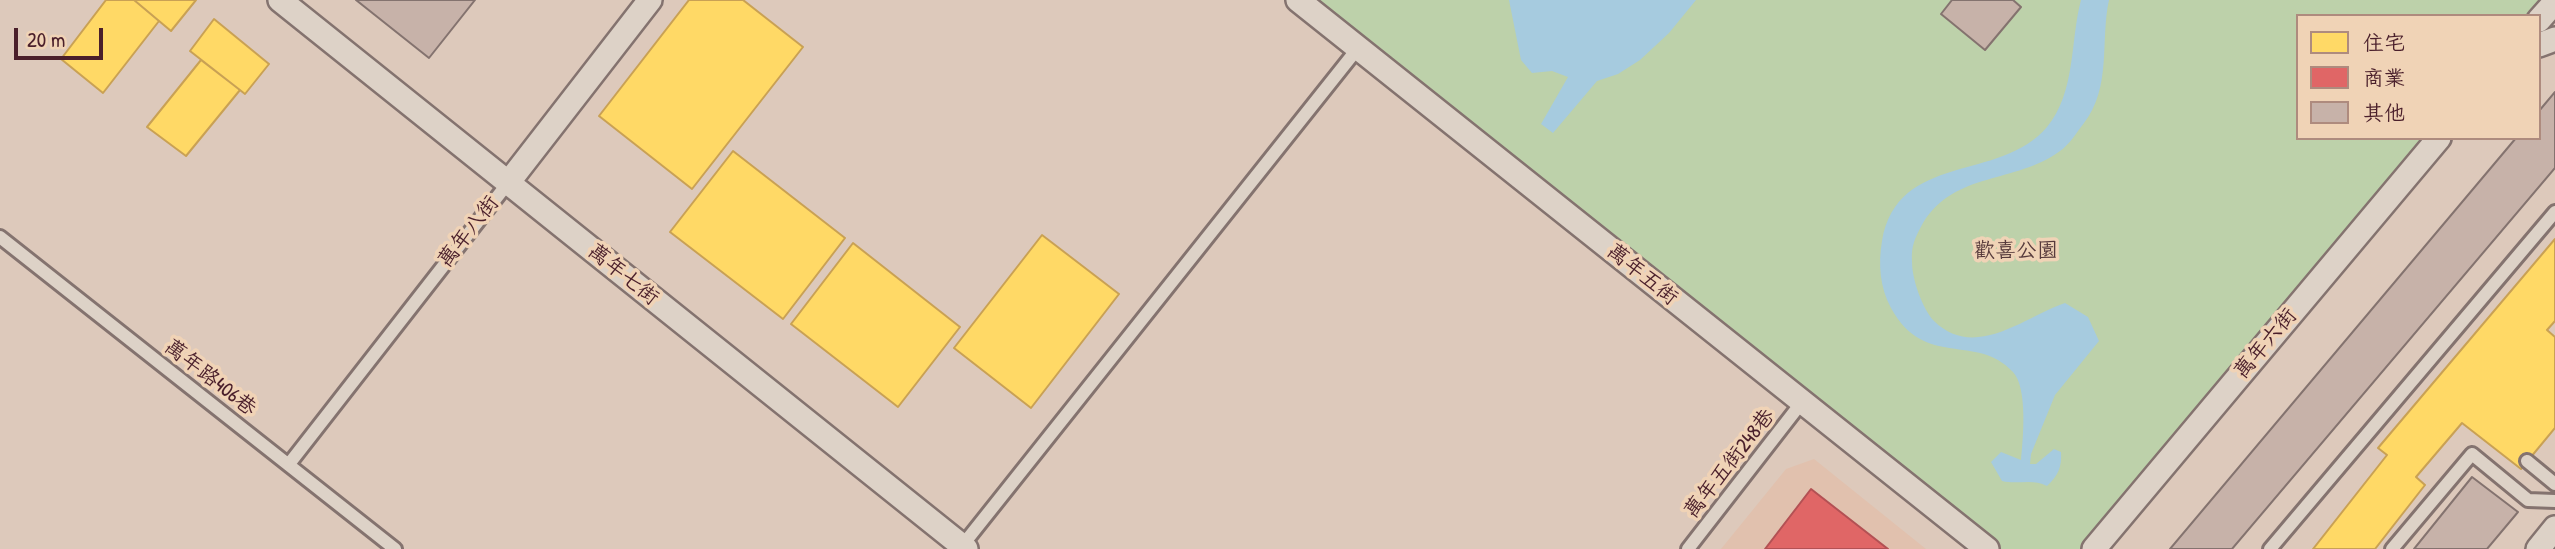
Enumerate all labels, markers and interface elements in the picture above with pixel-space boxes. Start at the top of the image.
scale bar [18,14,107,58]
legend [2296,14,2541,140]
text: 20 m [27,25,65,54]
text: 住宅 [2363,28,2405,57]
text: 商業 [2363,63,2405,92]
text: 其他 [2363,98,2405,127]
street label: 萬年八街 [433,191,505,273]
park label: 歡喜公園 [1974,238,2058,264]
street label: 萬年七街 [582,239,664,311]
street label: 萬年五街 [1601,239,1683,311]
street label: 萬年六街 [2229,304,2303,384]
street label: 萬年路406巷 [159,334,261,422]
street label: 萬年五街248巷 [1680,404,1780,524]

